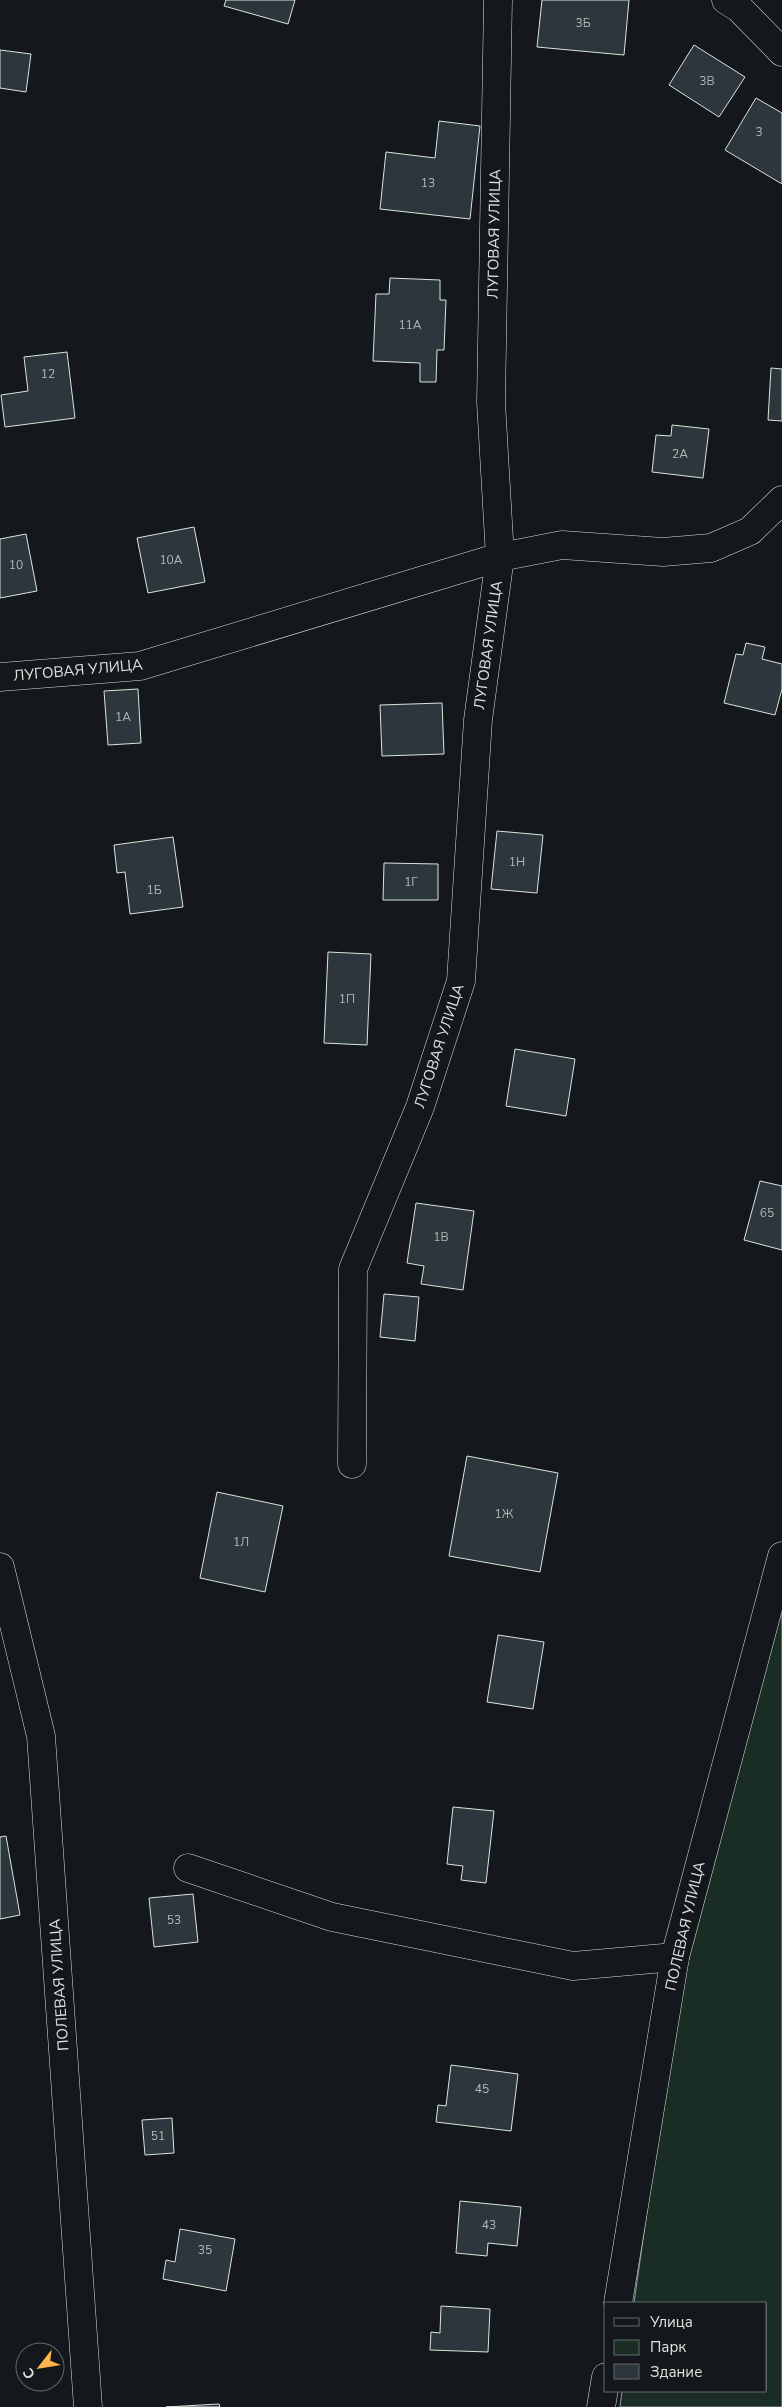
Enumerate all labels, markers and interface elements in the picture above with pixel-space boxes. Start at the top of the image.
house number: 3Б [575,15,591,31]
house number: 3В [699,73,715,89]
house number: 3 [755,124,763,140]
street label: ЛУГОВАЯ УЛИЦА [483,169,505,299]
house number: 13 [421,175,435,191]
house number: 11А [398,317,422,333]
house number: 12 [41,366,55,382]
house number: 2А [672,446,688,462]
house number: 10А [159,552,183,568]
house number: 10 [9,557,23,573]
street label: ЛУГОВАЯ УЛИЦА [469,579,507,711]
street label: ЛУГОВАЯ УЛИЦА [13,654,144,686]
house number: 1А [115,709,131,725]
house number: 1Н [509,854,525,870]
house number: 1Г [404,874,418,890]
house number: 1Б [146,882,162,898]
street label: ЛУГОВАЯ УЛИЦА [409,981,469,1111]
house number: 1П [339,991,355,1007]
house number: 65 [760,1205,774,1221]
house number: 1В [433,1229,449,1245]
house number: 1Ж [495,1506,514,1522]
house number: 1Л [233,1534,249,1550]
street label: ПОЛЕВАЯ УЛИЦА [660,1859,710,1993]
house number: 53 [167,1912,181,1928]
street label: ПОЛЕВАЯ УЛИЦА [44,1918,74,2052]
house number: 45 [475,2081,489,2097]
house number: 51 [151,2128,165,2144]
house number: 43 [482,2217,496,2233]
house number: 35 [198,2242,212,2258]
legend [604,2302,767,2392]
text: Улица [649,2312,693,2332]
text: Парк [650,2337,686,2357]
north arrow [15,2342,65,2392]
text: Здание [650,2362,702,2382]
text: С [18,2364,40,2382]

